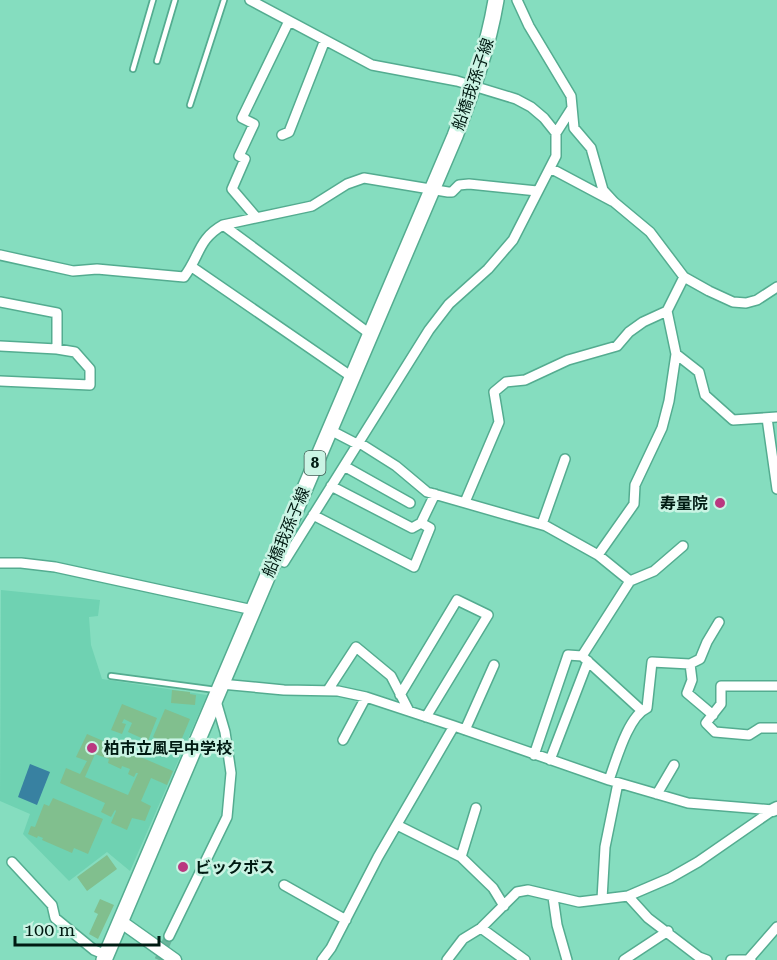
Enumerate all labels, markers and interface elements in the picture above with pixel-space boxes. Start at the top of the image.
street label: 船橋我孫子線 [448,36,498,132]
road number: 8 [304,451,326,475]
street label: 船橋我孫子線 [258,484,314,580]
place label: 寿量院 [660,494,708,513]
marker: 寿量院 [713,496,727,510]
place label: 柏市立風早中学校 [104,739,232,758]
marker: 柏市立風早中学校 [85,741,99,755]
place label: ビックボス [195,858,275,877]
marker: ビックボス [176,860,190,874]
scale bar [15,909,159,947]
text: 100 m [24,919,75,940]

